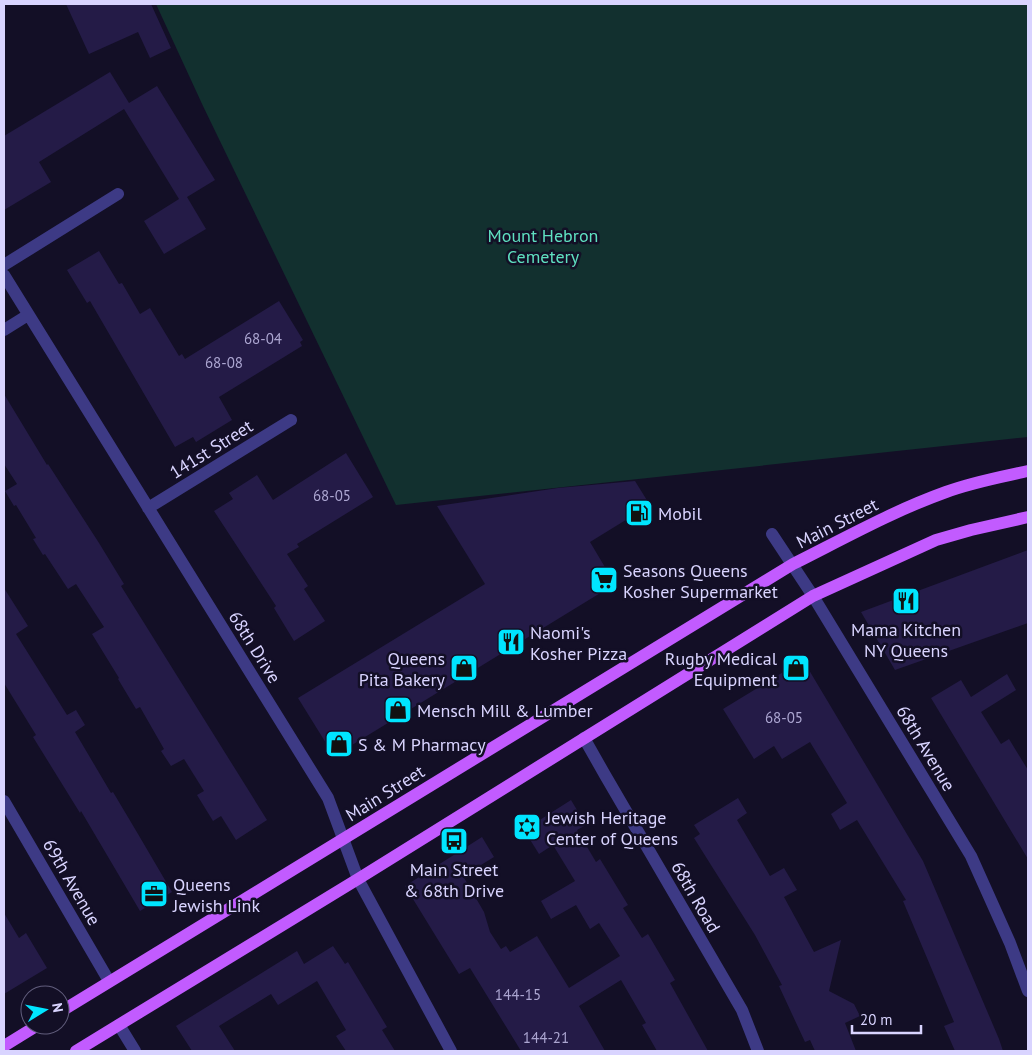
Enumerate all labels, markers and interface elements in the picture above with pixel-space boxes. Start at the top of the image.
park label: Mount Hebron Cemetery [488,224,598,268]
house number: 68-04 [244,329,282,348]
house number: 68-08 [205,353,243,372]
street label: 141st Street [165,414,257,484]
house number: 68-05 [313,486,351,505]
street label: Main Street [792,493,882,553]
fuel station icon: Mobil [624,498,654,528]
place label: Mobil [658,502,702,525]
place label: Seasons Queens Kosher Supermarket [623,559,778,603]
supermarket icon: Seasons Queens Kosher Supermarket [589,565,619,595]
restaurant icon: Mama Kitchen NY Queens [891,586,921,616]
street label: 68th Drive [224,607,286,687]
place label: Mama Kitchen NY Queens [851,618,961,662]
place label: Naomi's Kosher Pizza [530,621,627,665]
restaurant icon: Naomi's Kosher Pizza [496,627,526,657]
place label: Queens Pita Bakery [359,647,446,691]
place label: Rugby Medical Equipment [665,647,778,691]
shop icon: Queens Pita Bakery [449,653,479,683]
shop icon: Rugby Medical Equipment [781,653,811,683]
shop icon: Mensch Mill & Lumber [383,695,413,725]
place label: Mensch Mill & Lumber [417,699,593,722]
street label: 68th Avenue [891,701,961,795]
house number: 68-05 [765,708,803,727]
shop icon: S & M Pharmacy [324,729,354,759]
place label: S & M Pharmacy [358,733,486,756]
street label: Main Street [341,760,429,826]
place label: Jewish Heritage Center of Queens [545,806,678,850]
synagogue icon: Jewish Heritage Center of Queens [512,812,542,842]
bus stop icon: Main Street & 68th Drive [439,826,469,856]
street label: 69th Avenue [38,835,106,929]
street label: 68th Road [666,857,726,937]
place label: Main Street & 68th Drive [404,858,504,902]
place label: Queens Jewish Link [172,873,260,917]
office icon: Queens Jewish Link [139,879,169,909]
north arrow [20,985,70,1035]
house number: 144-15 [495,985,541,1004]
text: N [48,1002,67,1014]
scale bar [852,1002,921,1034]
text: 20 m [860,1010,893,1029]
house number: 144-21 [523,1028,569,1047]

